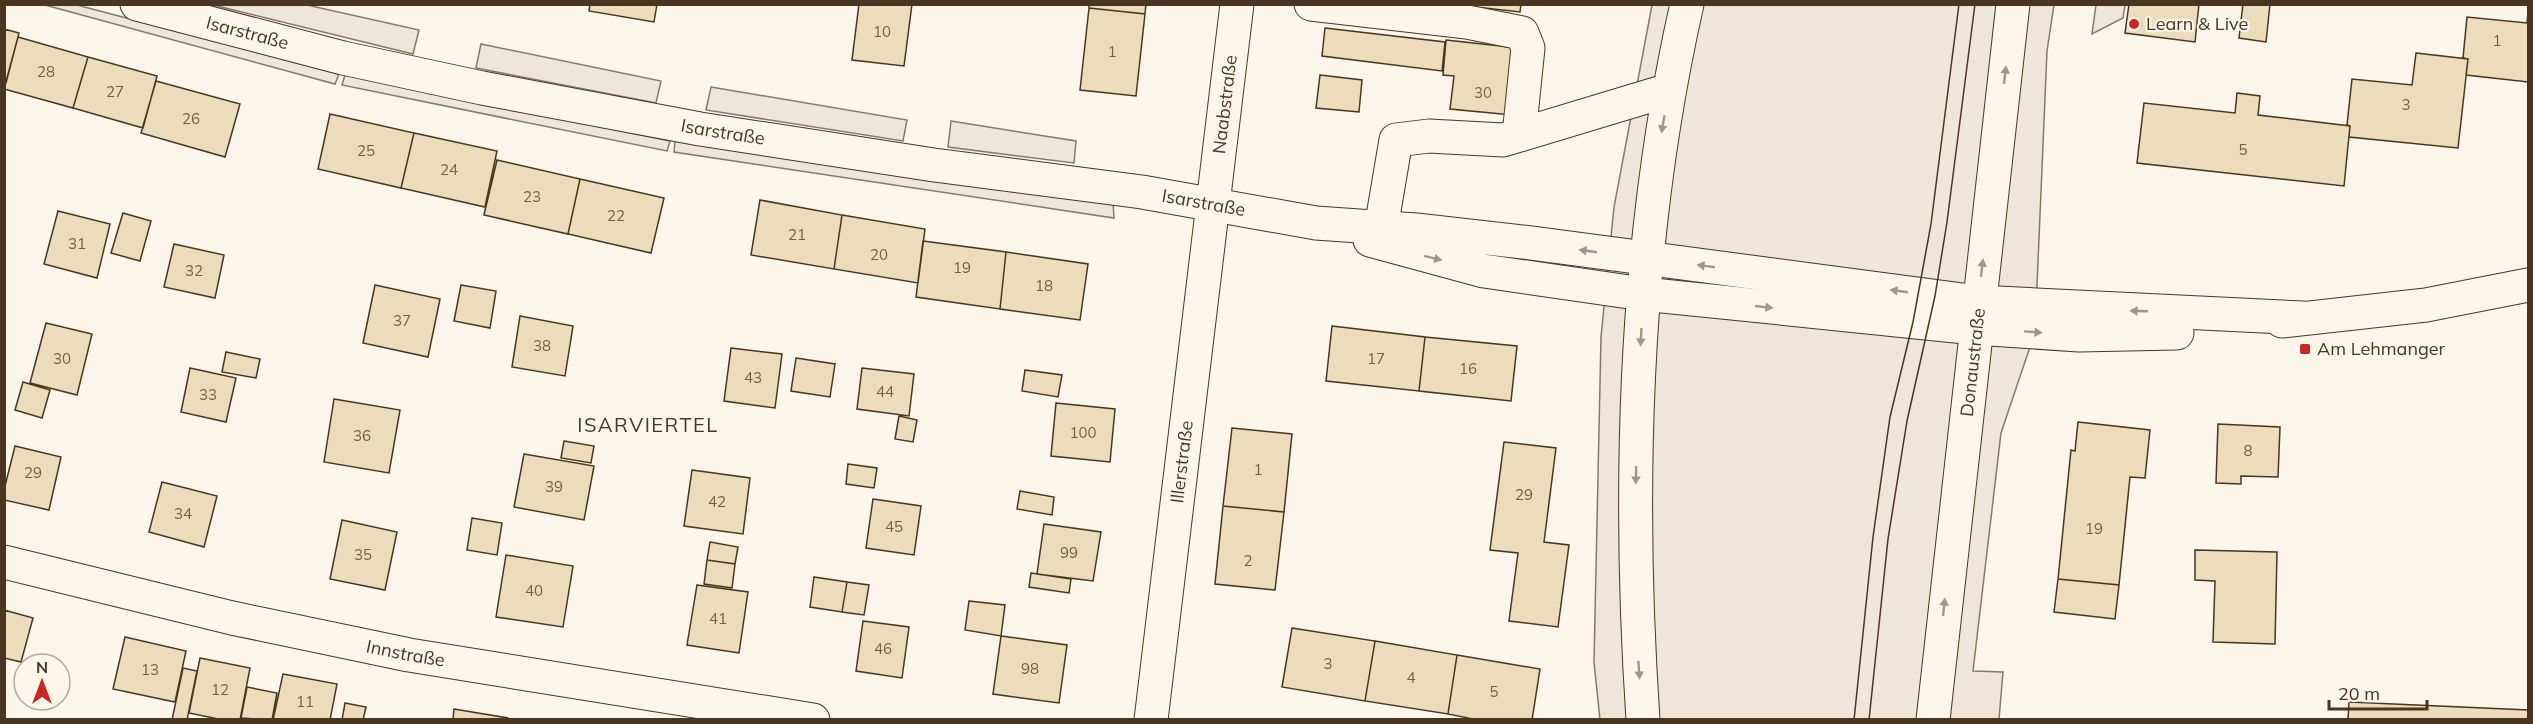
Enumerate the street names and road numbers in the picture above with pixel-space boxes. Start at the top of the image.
street label: Isarstraße [204,11,291,54]
street label: Naabstraße [1207,54,1242,155]
street label: Isarstraße [679,114,766,150]
street label: Isarstraße [1160,184,1247,221]
street label: Donaustraße [1955,307,1990,418]
street label: Illerstraße [1165,419,1198,504]
street label: Innstraße [364,634,447,672]

